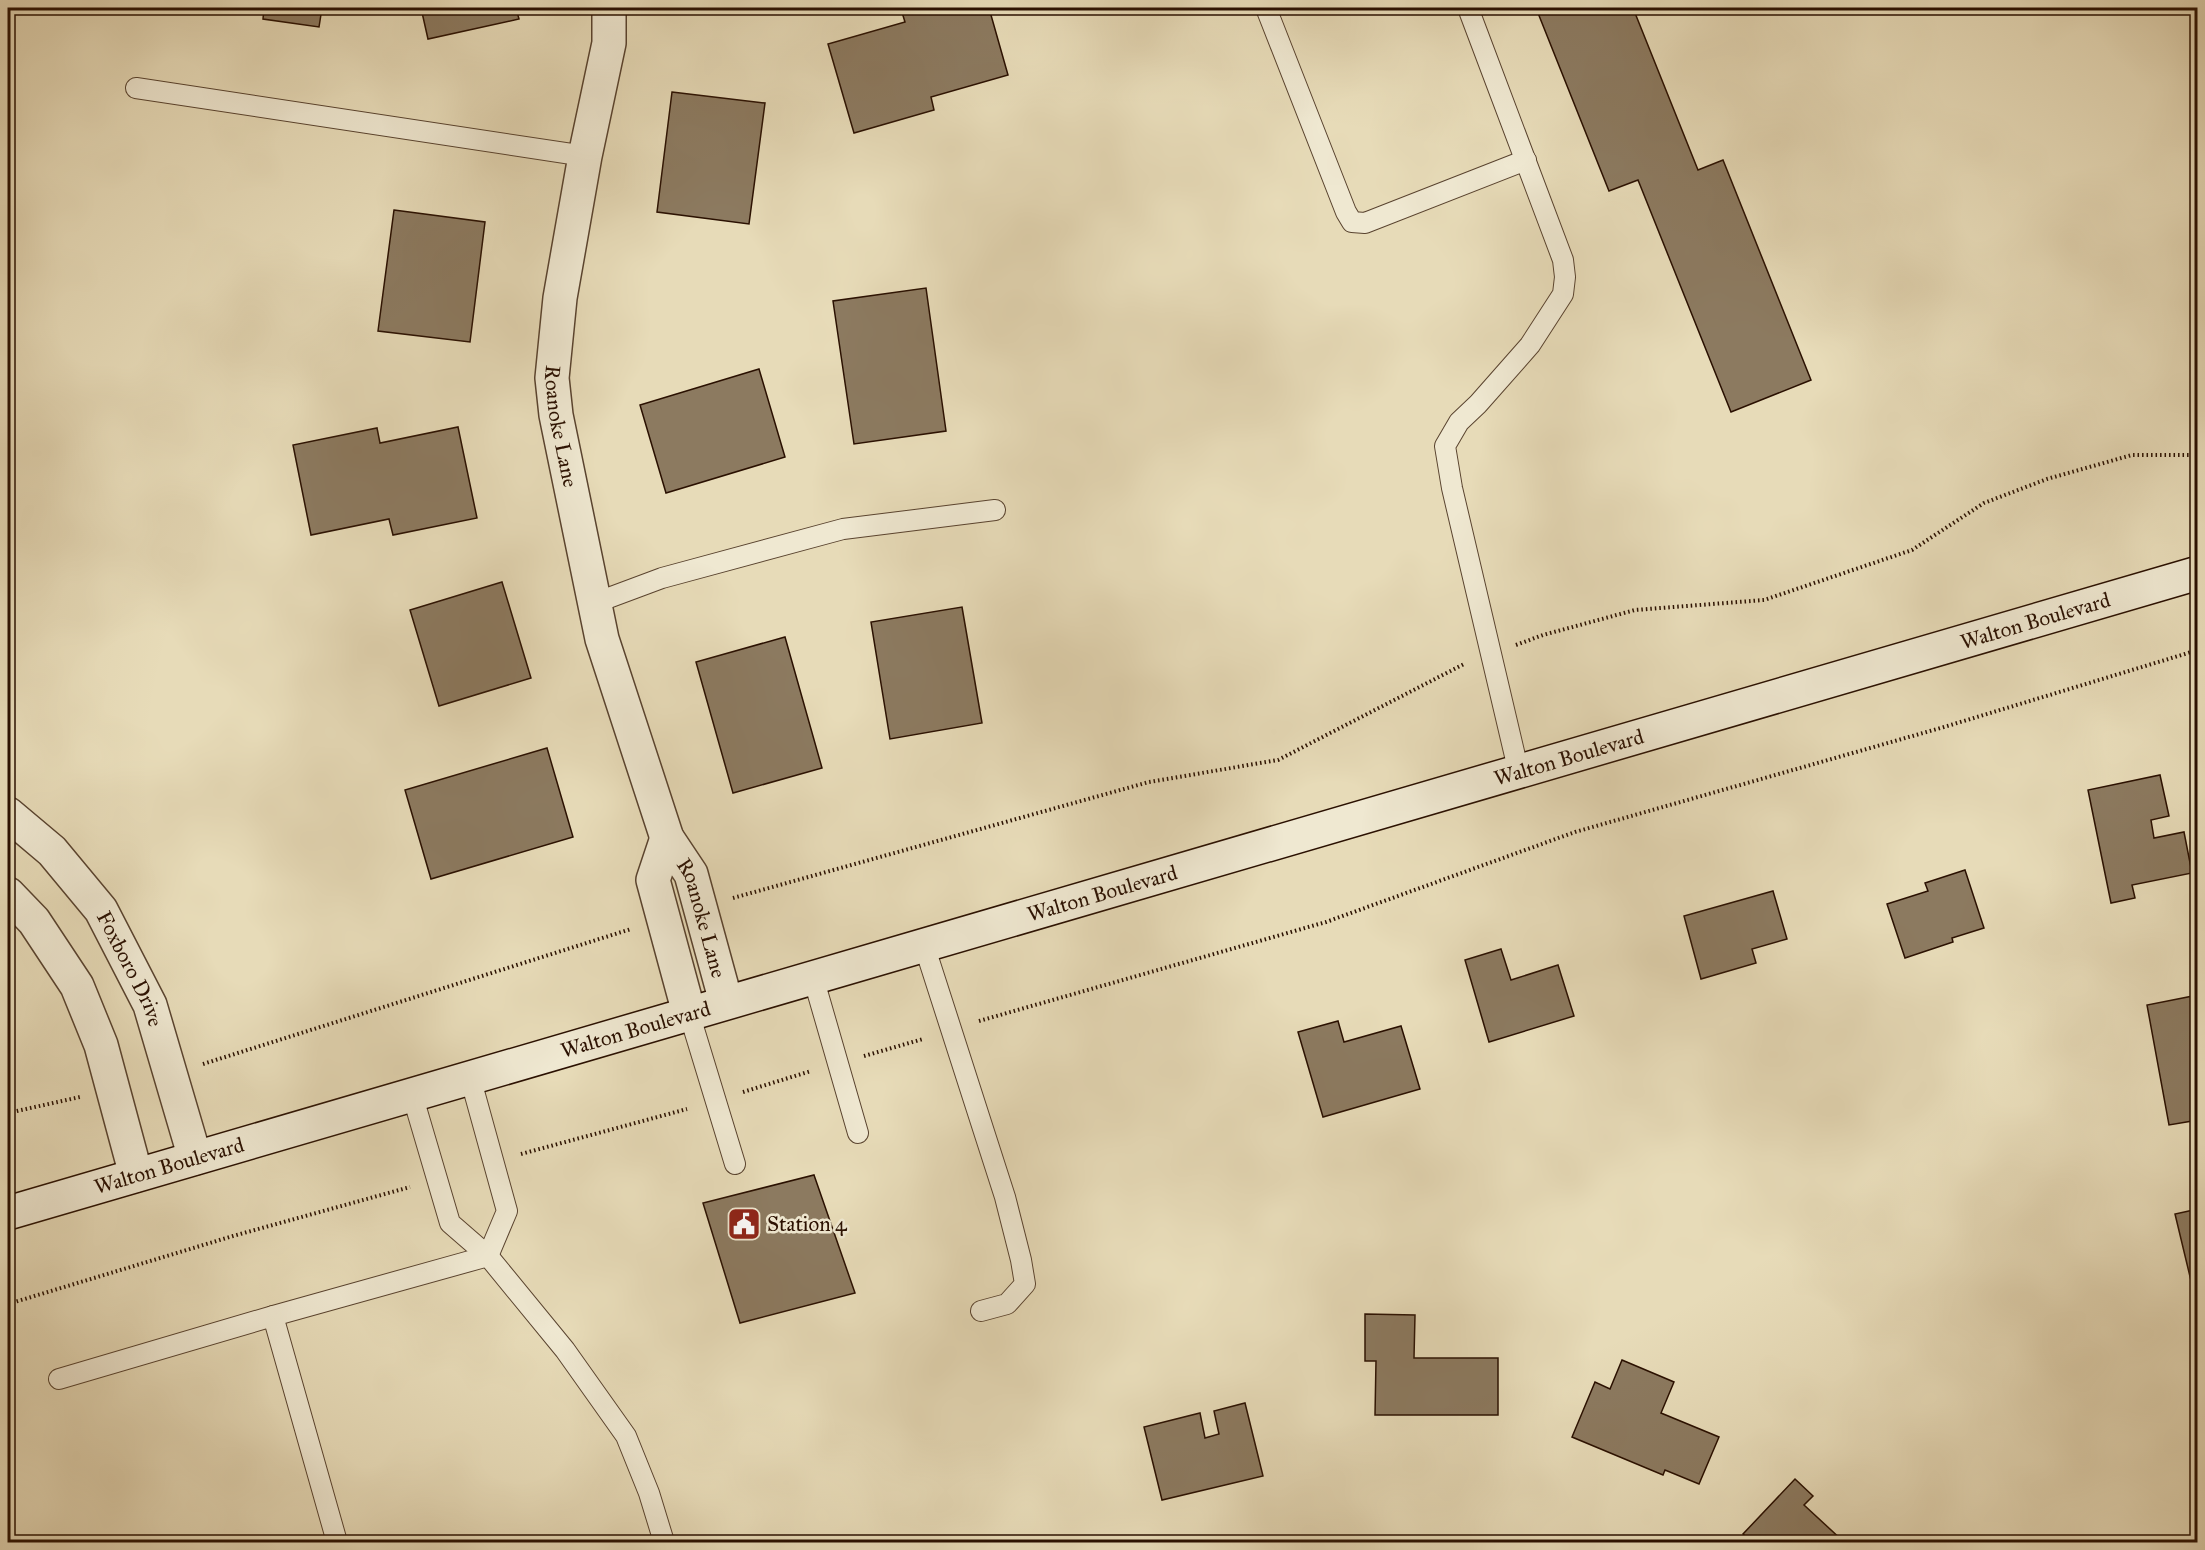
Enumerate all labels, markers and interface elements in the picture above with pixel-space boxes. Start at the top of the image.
street label: Roanoke Lane [539,364,584,490]
street label: Walton Boulevard [1957,586,2114,655]
street label: Walton Boulevard [1491,723,1647,792]
street label: Roanoke Lane [671,853,732,981]
street label: Walton Boulevard [1024,859,1181,928]
street label: Foxboro Drive [91,907,169,1030]
street label: Walton Boulevard [558,995,714,1064]
street label: Walton Boulevard [91,1131,248,1200]
public building icon: Station 4 [726,1206,762,1242]
place label: Station 4 [767,1211,848,1237]

